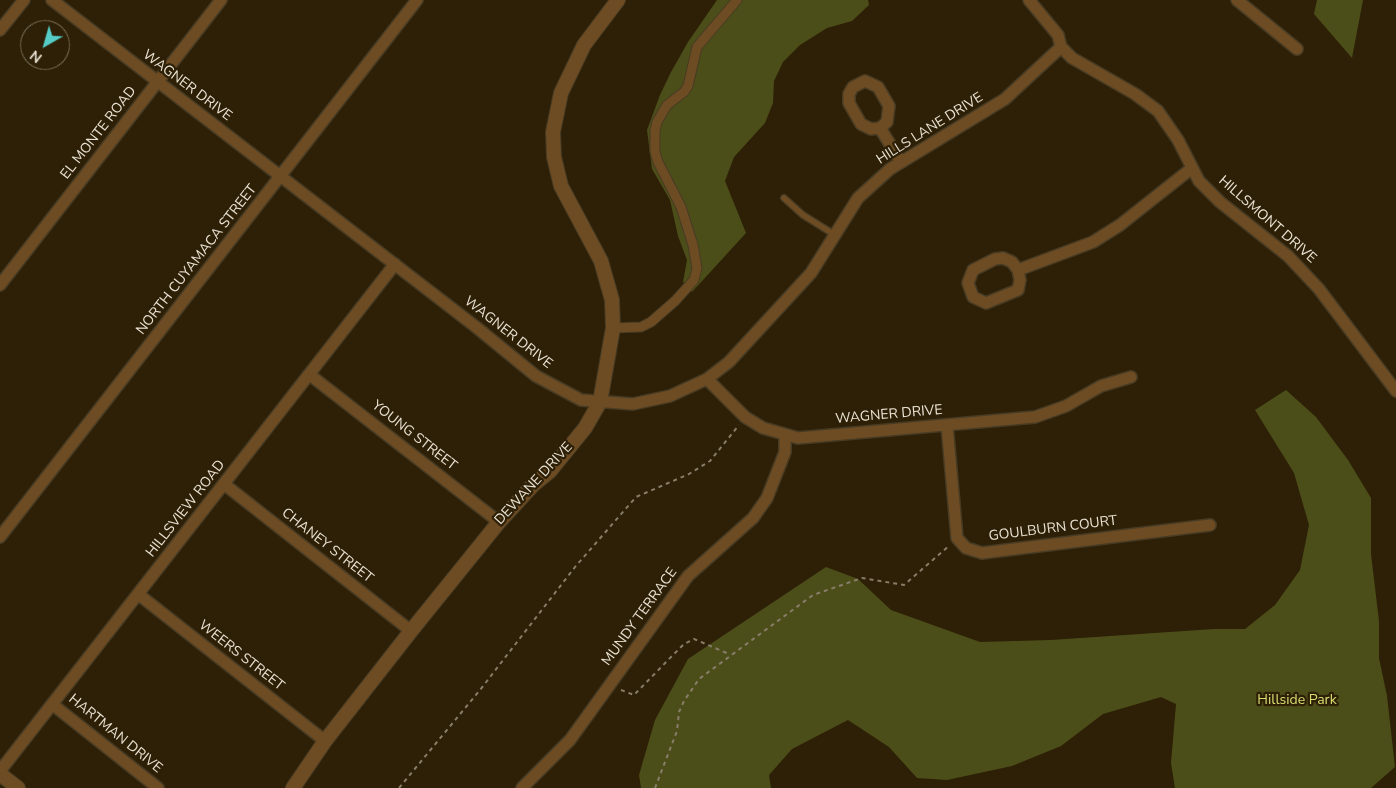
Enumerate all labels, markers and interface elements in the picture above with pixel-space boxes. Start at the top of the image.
north arrow [20,20,70,70]
text: N [26,46,46,67]
street label: WAGNER DRIVE [139,47,235,125]
street label: EL MONTE ROAD [58,83,140,183]
street label: HILLS LANE DRIVE [874,90,986,168]
street label: HILLSMONT DRIVE [1215,173,1319,267]
street label: NORTH CUYAMACA STREET [133,182,261,338]
street label: WAGNER DRIVE [460,293,556,373]
street label: YOUNG STREET [368,398,460,474]
street label: WAGNER DRIVE [835,402,943,428]
street label: DEWANE DRIVE [492,439,576,529]
street label: HILLSVIEW ROAD [143,457,229,561]
street label: CHANEY STREET [278,505,376,587]
street label: GOULBURN COURT [988,513,1118,545]
street label: MUNDY TERRACE [599,565,681,669]
street label: WEERS STREET [195,617,287,695]
street label: HARTMAN DRIVE [65,691,165,777]
park label: Hillside Park [1257,693,1337,709]

